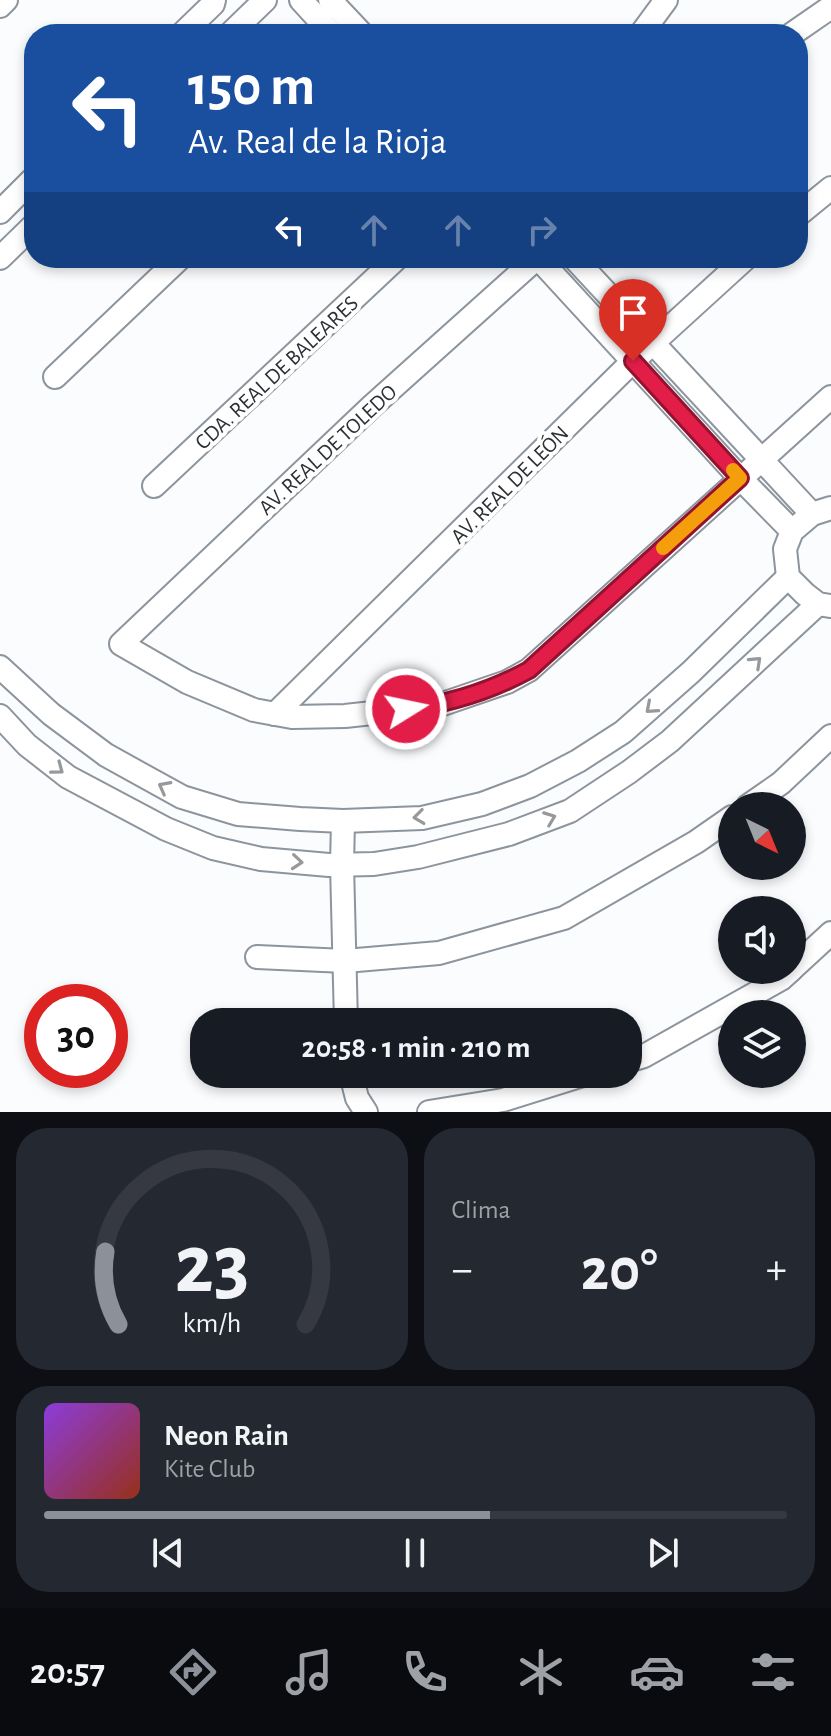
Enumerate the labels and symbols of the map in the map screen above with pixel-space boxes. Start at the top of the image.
pin [599,279,667,361]
street label: CDA. REAL DE BALEARES [191,292,362,454]
street label: AV. REAL DE TOLEDO [254,380,401,519]
street label: AV. REAL DE LEÓN [446,421,573,548]
one-way arrow [746,657,761,671]
position arrow [364,667,448,751]
one-way arrow [645,698,660,713]
one-way arrow [49,759,63,773]
one-way arrow [159,781,173,797]
north arrow [718,792,806,880]
one-way arrow [412,808,425,825]
one-way arrow [542,811,556,828]
one-way arrow [291,854,304,871]
speed limit sign: 30 [24,984,128,1088]

